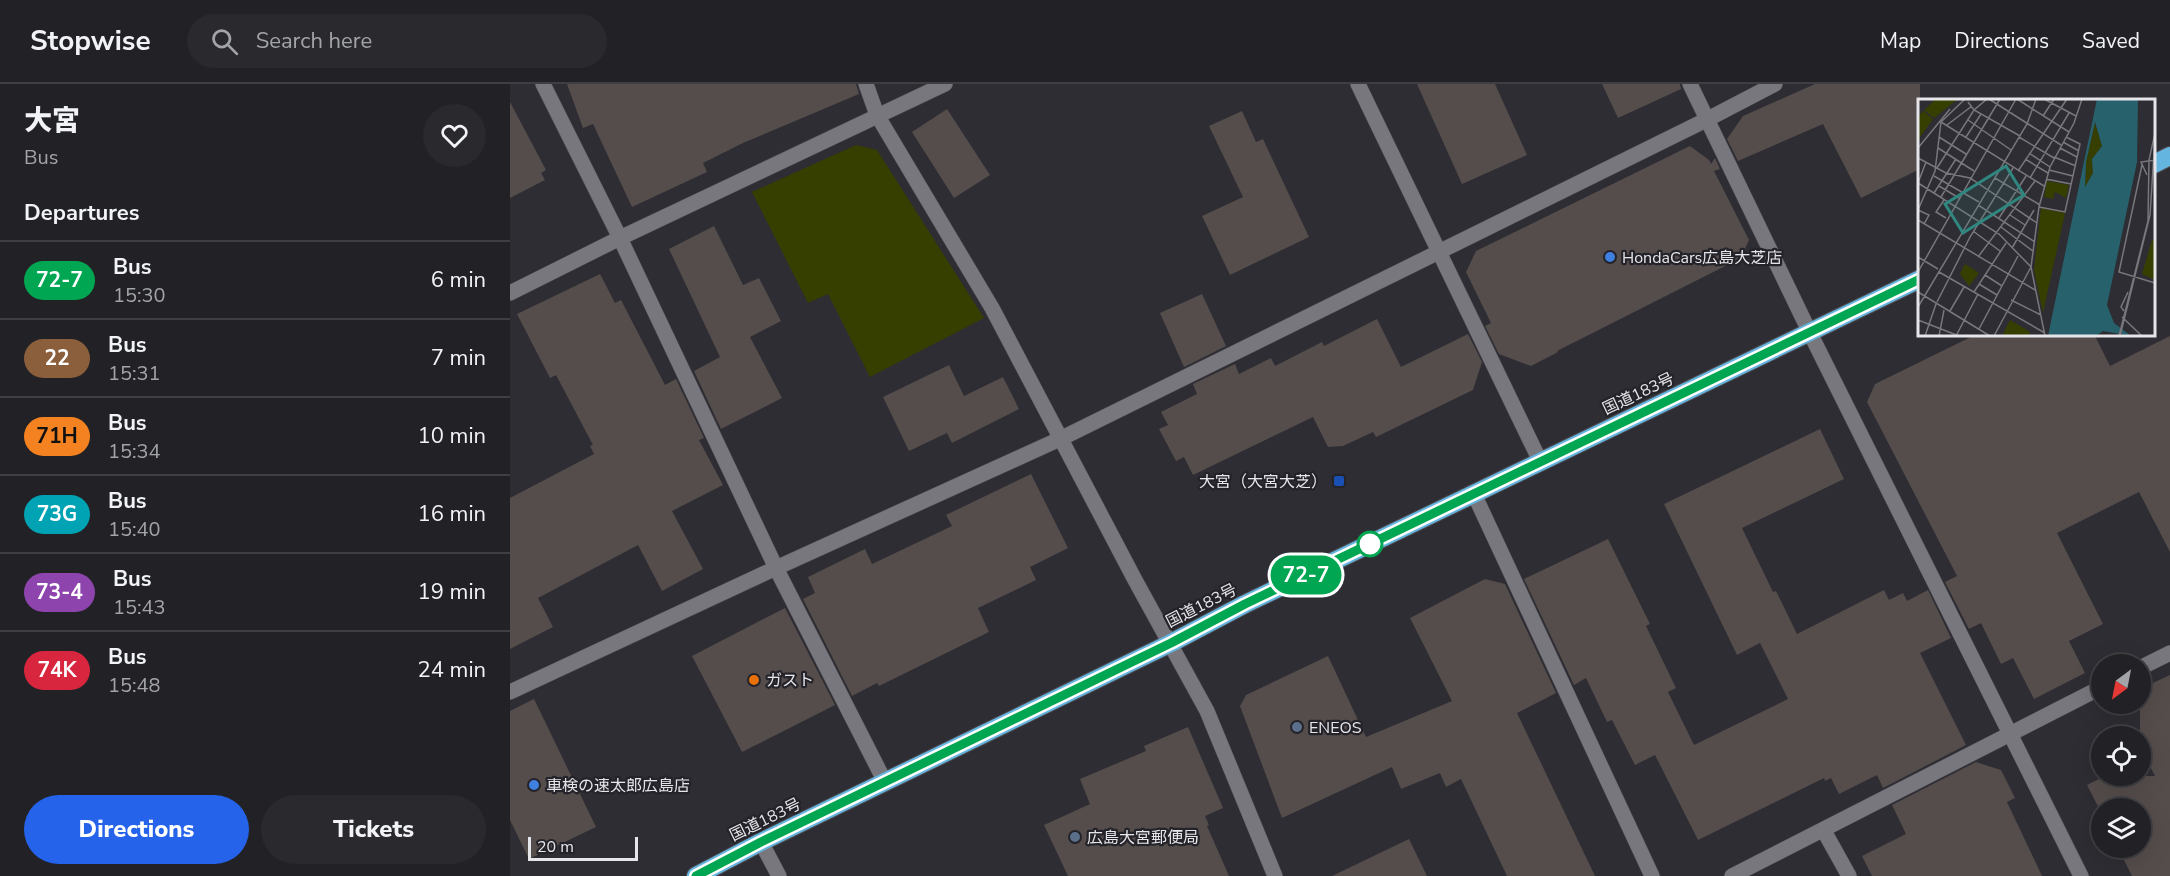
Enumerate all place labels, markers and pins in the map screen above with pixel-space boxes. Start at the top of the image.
place label: HondaCars広島大芝店 [1622,247,1782,269]
marker: HondaCars広島大芝店 [1603,250,1617,264]
place label: 大宮（大宮大芝） [1199,471,1327,493]
marker: 大宮（大宮大芝） [1332,474,1346,488]
unlabelled marker [1357,531,1383,557]
place label: ガスト [766,670,814,692]
marker: ガスト [747,673,761,687]
place label: ENEOS [1309,717,1362,739]
marker: ENEOS [1290,720,1304,734]
place label: 車検の速太郎広島店 [546,775,690,797]
marker: 車検の速太郎広島店 [527,778,541,792]
place label: 広島大宮郵便局 [1087,827,1199,849]
marker: 広島大宮郵便局 [1068,830,1082,844]

